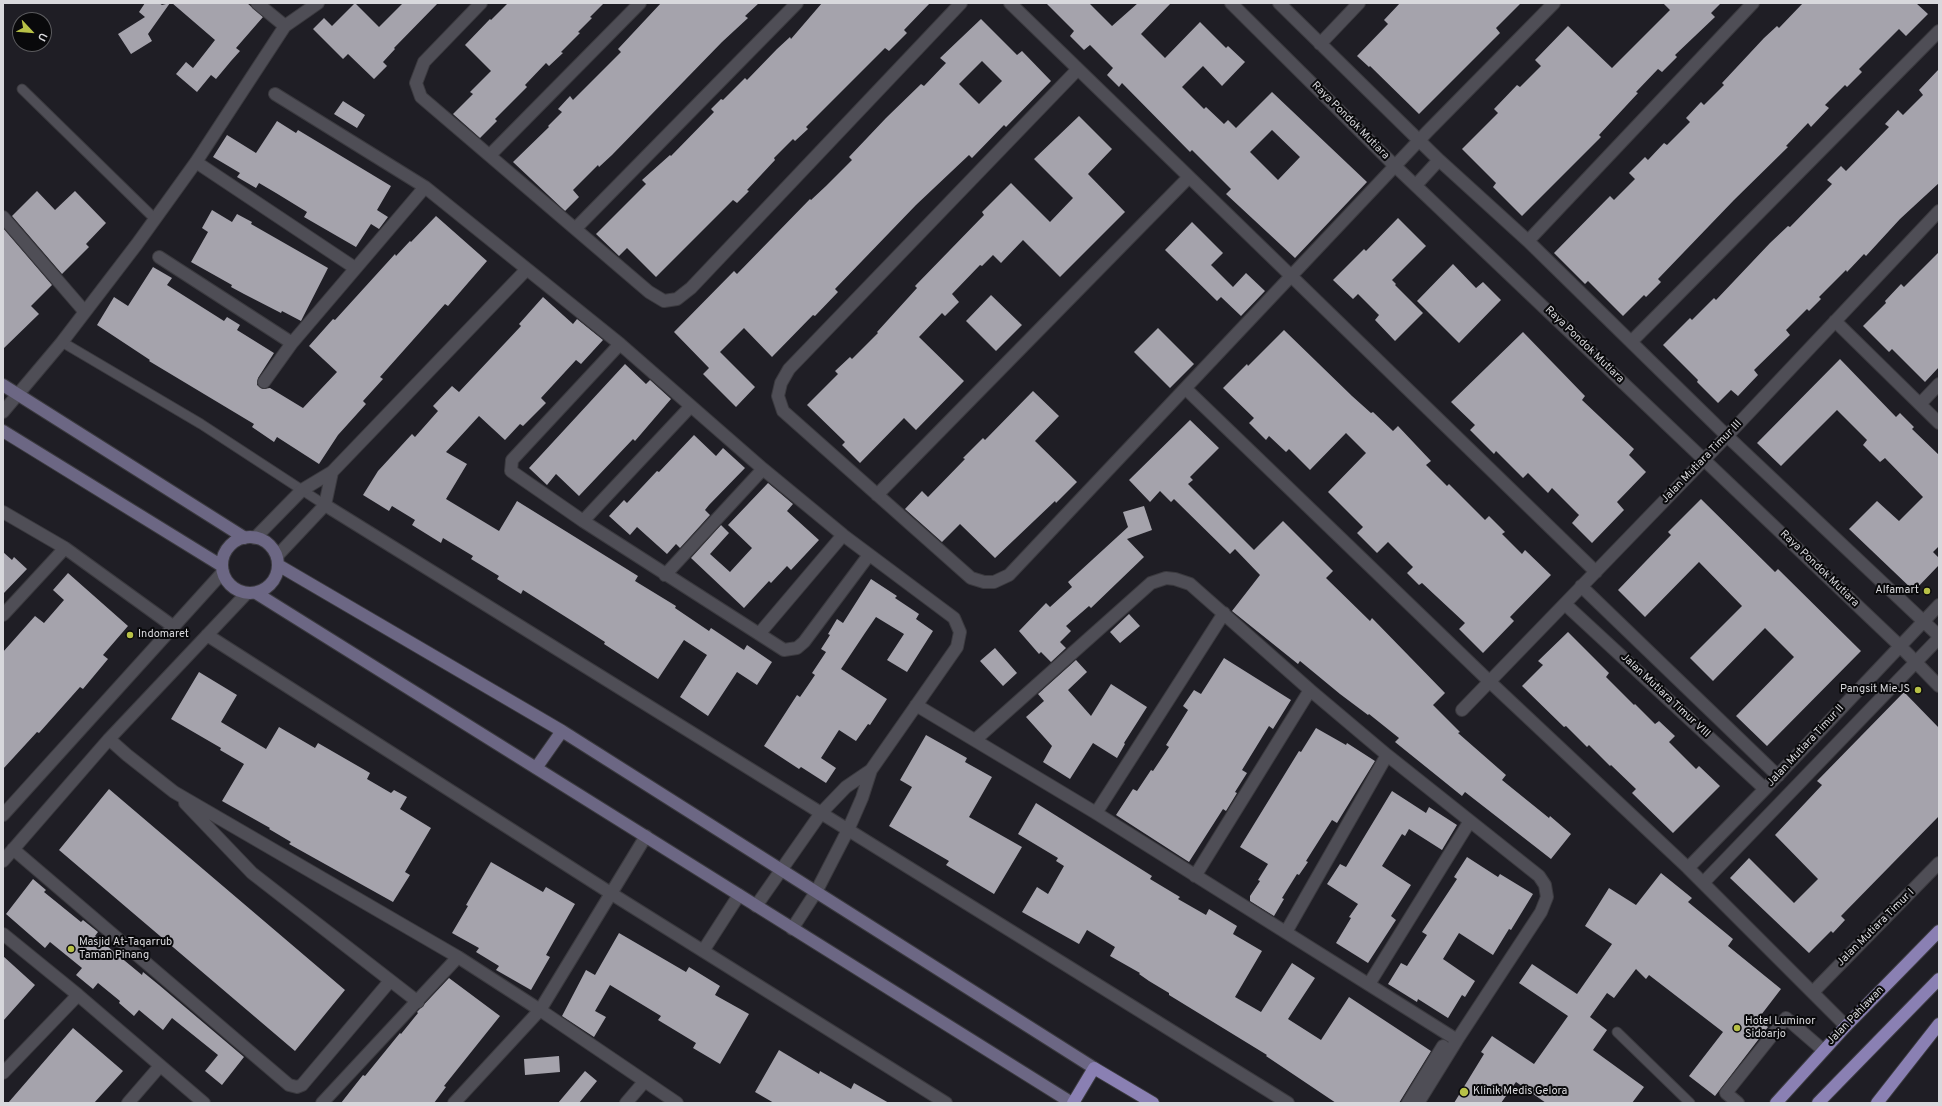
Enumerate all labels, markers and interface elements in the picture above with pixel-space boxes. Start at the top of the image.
north arrow [12,12,52,52]
text: U [34,30,50,43]
street label: Raya Pondok Mutiara [1308,79,1392,163]
street label: Raya Pondok Mutiara [1542,304,1626,386]
street label: Jalan Mutiara Timur III [1659,418,1745,506]
street label: Raya Pondok Mutiara [1777,528,1861,610]
place label: Alfamart [1875,584,1919,598]
marker: Alfamart [1922,586,1932,596]
place label: Indomaret [138,628,189,642]
marker: Indomaret [125,630,135,640]
street label: Jalan Mutiara Timur VIII [1618,651,1712,741]
place label: Pangsit MieJS [1840,683,1910,697]
marker: Pangsit MieJS [1913,685,1923,695]
street label: Jalan Mutiara Timur II [1765,702,1847,790]
street label: Jalan Mutiara Timur I [1834,886,1918,970]
place label: Masjid At-Taqarrub Taman Pinang [79,936,172,962]
marker: Masjid At-Taqarrub Taman Pinang [66,944,76,954]
street label: Jalan Pahlawan [1825,984,1887,1048]
place label: Hotel Luminor Sidoarjo [1745,1015,1815,1041]
marker: Hotel Luminor Sidoarjo [1732,1023,1742,1033]
place label: Klinik Medis Gelora [1473,1085,1567,1099]
marker: Klinik Medis Gelora [1458,1086,1470,1098]

